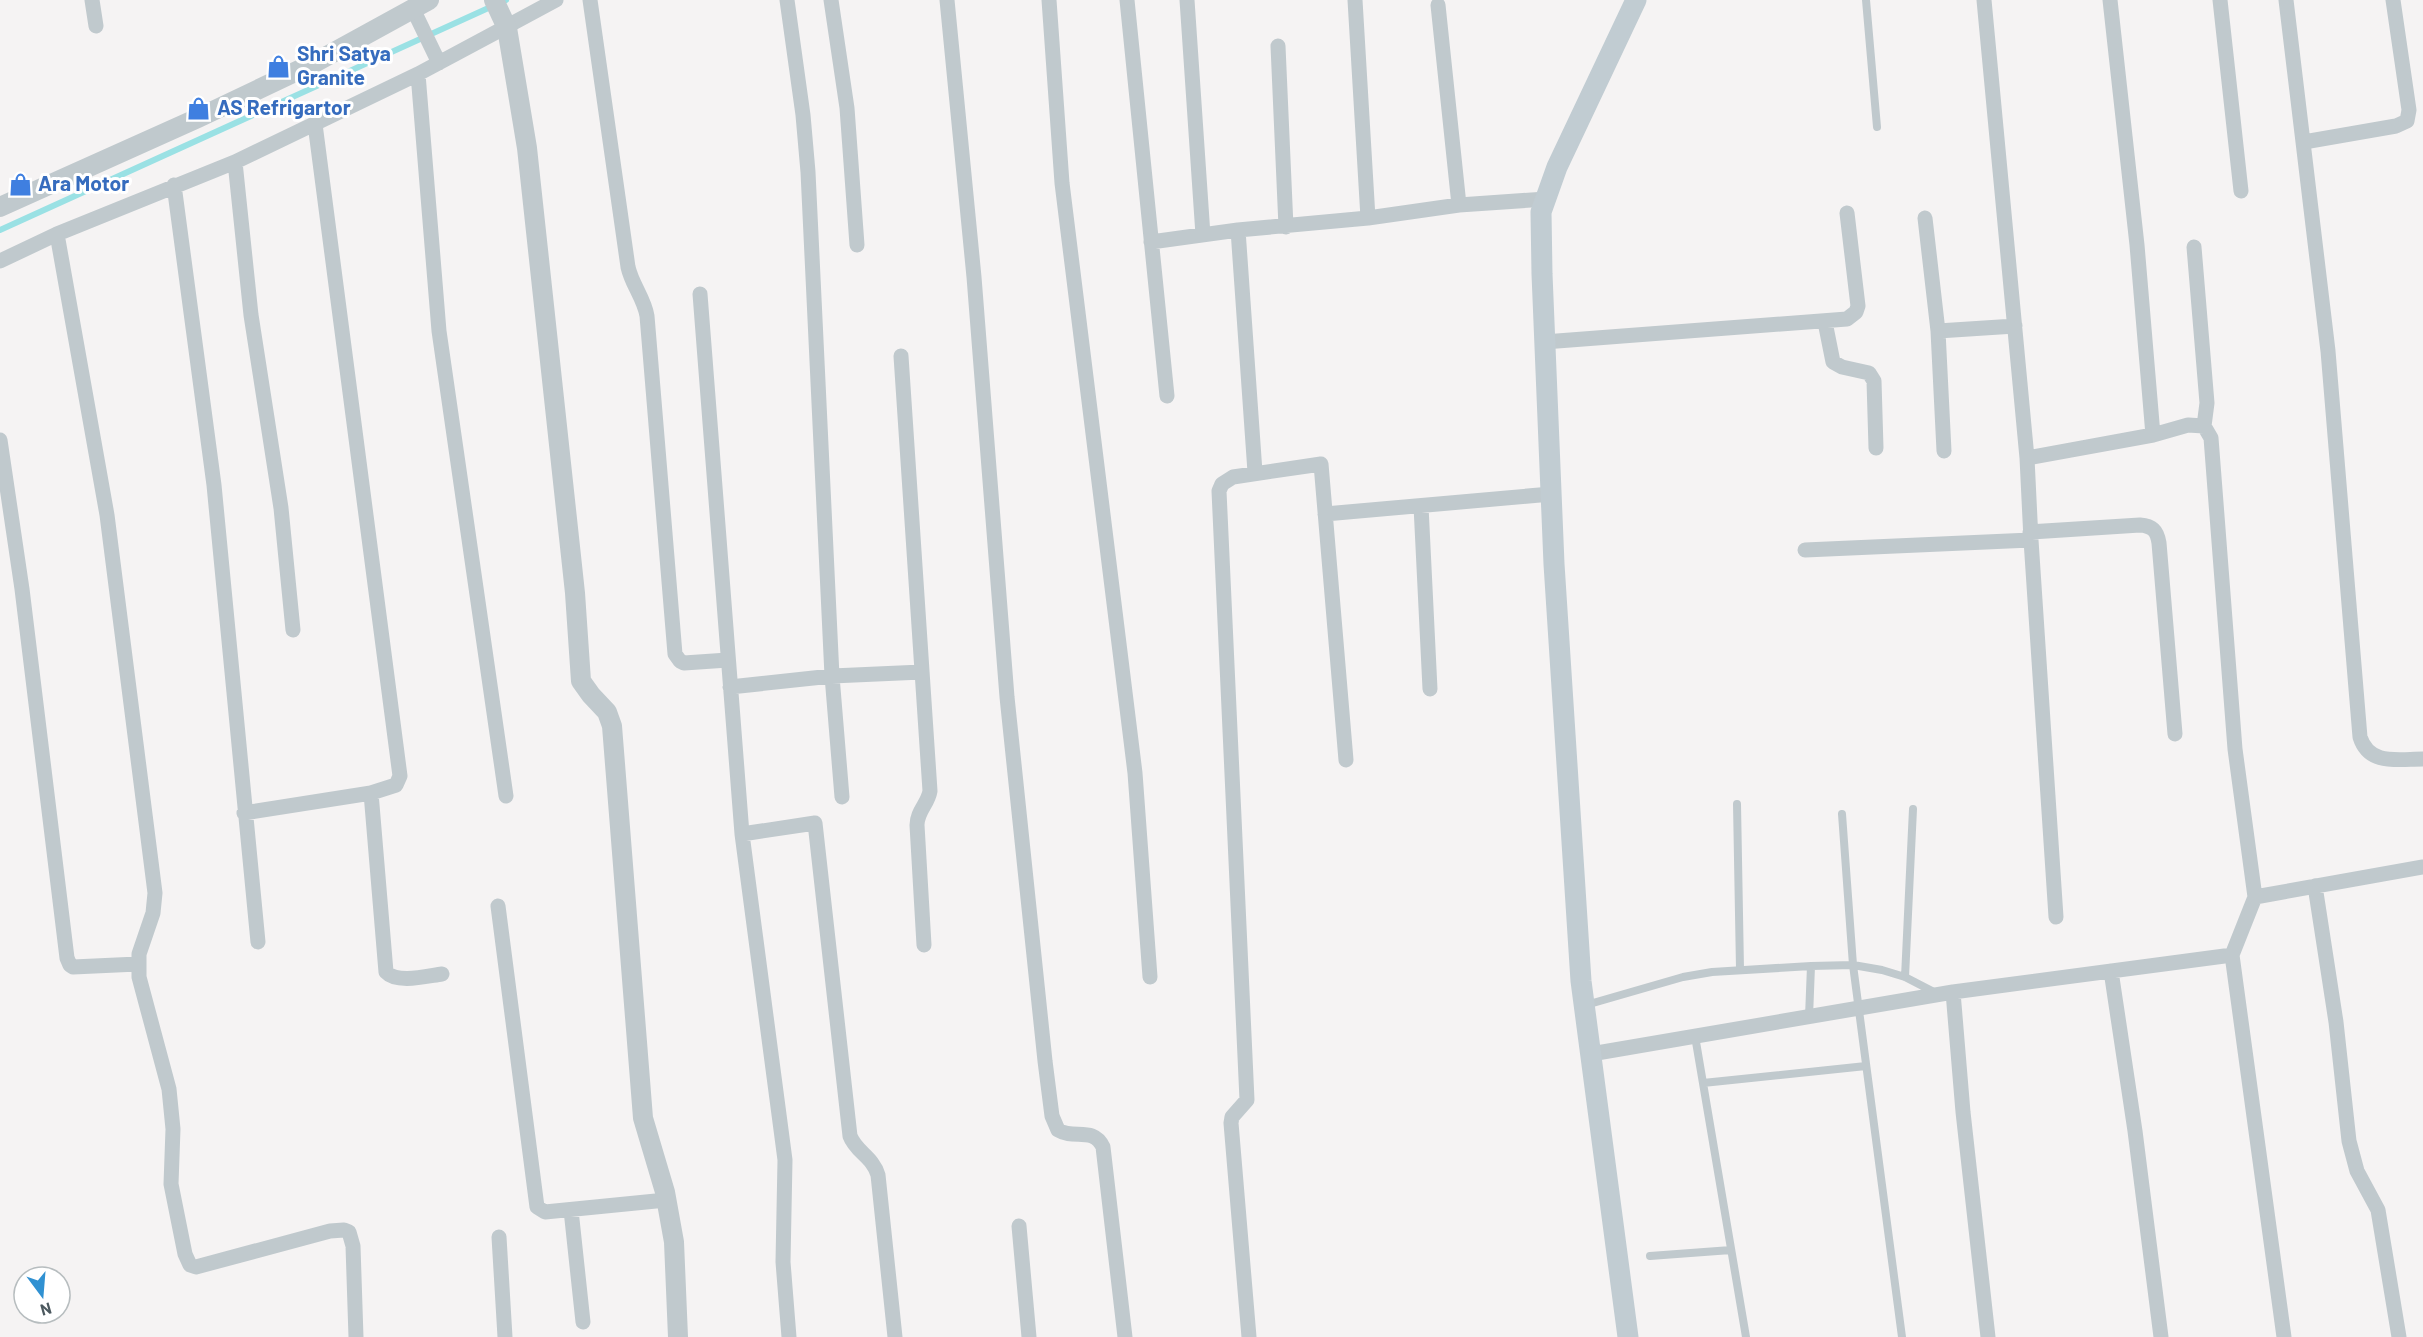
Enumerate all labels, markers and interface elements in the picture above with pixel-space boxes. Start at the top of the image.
place label: Shri Satya Granite [297,40,391,89]
shop icon: Shri Satya Granite [266,53,292,79]
place label: AS Refrigartor [217,94,351,119]
shop icon: AS Refrigartor [186,95,212,121]
place label: Ara Motor [38,170,129,195]
shop icon: Ara Motor [7,171,33,197]
north arrow [12,1265,72,1325]
text: N [39,1299,54,1320]

